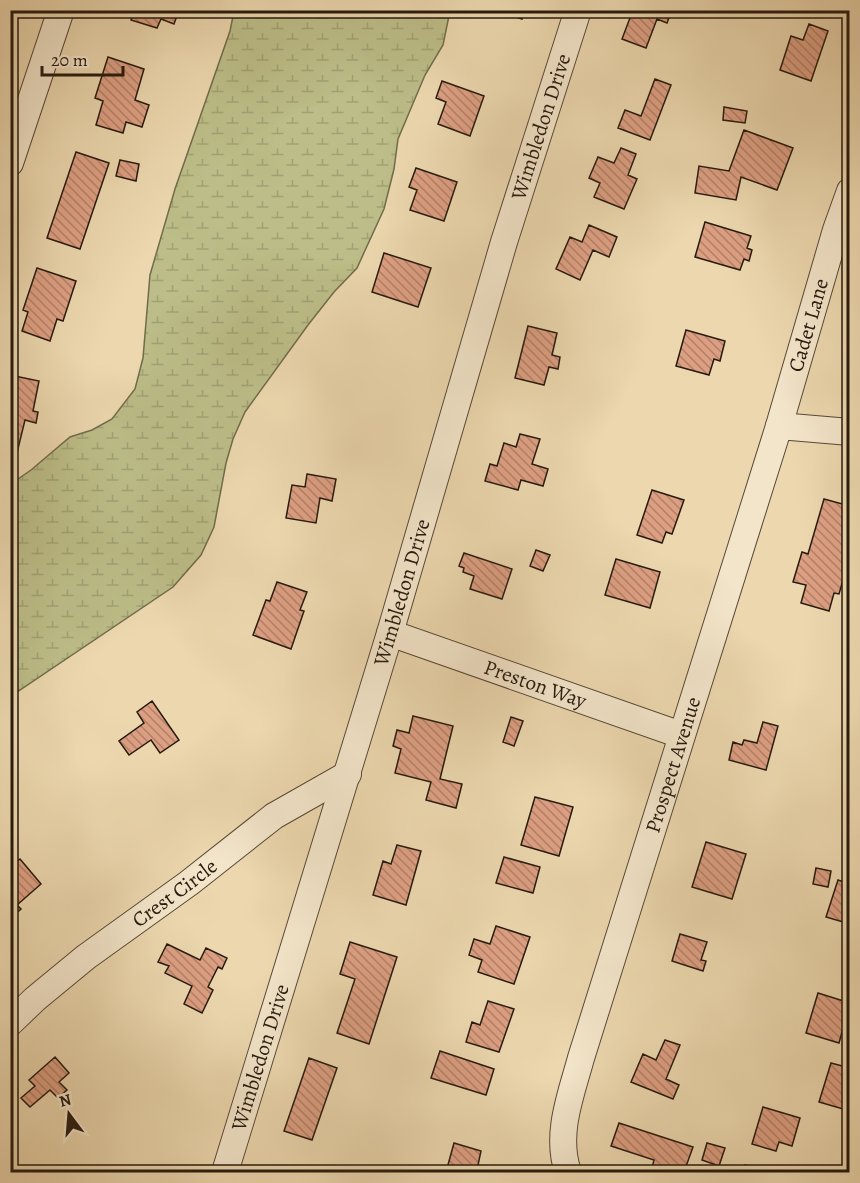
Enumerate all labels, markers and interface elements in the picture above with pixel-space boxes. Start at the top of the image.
scale bar [42,39,123,77]
text: 20 m [51,48,88,72]
street label: Wimbledon Drive [504,50,577,204]
street label: Cadet Lane [781,275,835,375]
street label: Wimbledon Drive [366,516,437,670]
street label: Preston Way [480,653,591,715]
street label: Prospect Avenue [638,693,707,836]
street label: Crest Circle [126,852,223,934]
street label: Wimbledon Drive [224,980,296,1135]
north arrow [39,1084,99,1144]
text: N [57,1088,74,1113]

